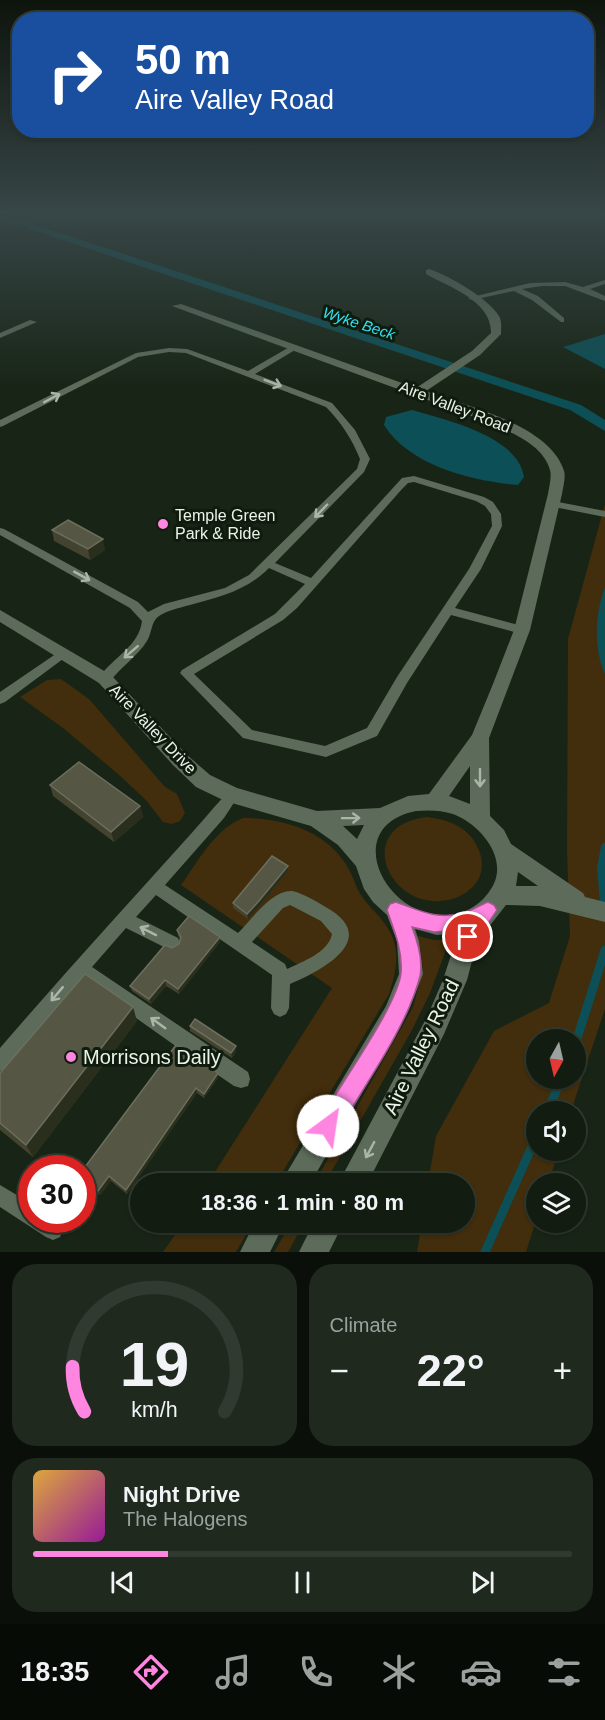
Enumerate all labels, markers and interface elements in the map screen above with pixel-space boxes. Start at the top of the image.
icon: right [36,36,114,114]
text: 50 m [135,36,231,83]
text: Aire Valley Road [135,85,334,115]
water label: Wyke Beck [321,303,399,343]
one-way arrow [263,378,282,389]
street label: Aire Valley Road [397,378,513,436]
one-way arrow [43,392,60,404]
one-way arrow [314,503,328,518]
place label: Temple Green Park & Ride [175,507,276,542]
marker: Temple Green Park & Ride [156,517,170,531]
one-way arrow [73,570,90,582]
one-way arrow [124,645,139,659]
street label: Aire Valley Drive [106,681,200,777]
one-way arrow [474,768,486,788]
one-way arrow [340,812,360,823]
pin [442,911,493,962]
icon: arrive [451,920,484,953]
one-way arrow [140,925,157,937]
street label: Aire Valley Road [379,976,463,1118]
one-way arrow [51,986,64,1002]
one-way arrow [150,1017,166,1029]
north arrow [526,1029,586,1089]
map controls [526,1029,586,1233]
place label: Morrisons Daily [83,1046,221,1068]
marker: Morrisons Daily [64,1050,78,1064]
position arrow [296,1094,360,1158]
button: sound [526,1101,586,1161]
one-way arrow [364,1141,376,1158]
speed limit sign: 30 [18,1155,96,1233]
button: layers [526,1173,586,1233]
text: 18:36 · 1 min · 80 m [201,1190,404,1215]
text: Climate [330,1314,397,1336]
text: 19 [120,1330,189,1399]
text: 22° [417,1345,485,1396]
text: − [330,1352,349,1389]
text: + [553,1352,572,1389]
text: km/h [131,1398,177,1422]
text: Night Drive [123,1482,240,1507]
text: The Halogens [123,1508,248,1530]
icon: previous [106,1566,139,1599]
icon: pause [286,1566,319,1599]
icon: next [466,1566,499,1599]
icon: directions [130,1651,172,1693]
icon: music [212,1651,254,1693]
icon: phone [295,1651,337,1693]
icon: climate [378,1651,420,1693]
icon: car [460,1651,502,1693]
icon: filters [543,1651,585,1693]
text: 18:35 [20,1657,89,1687]

